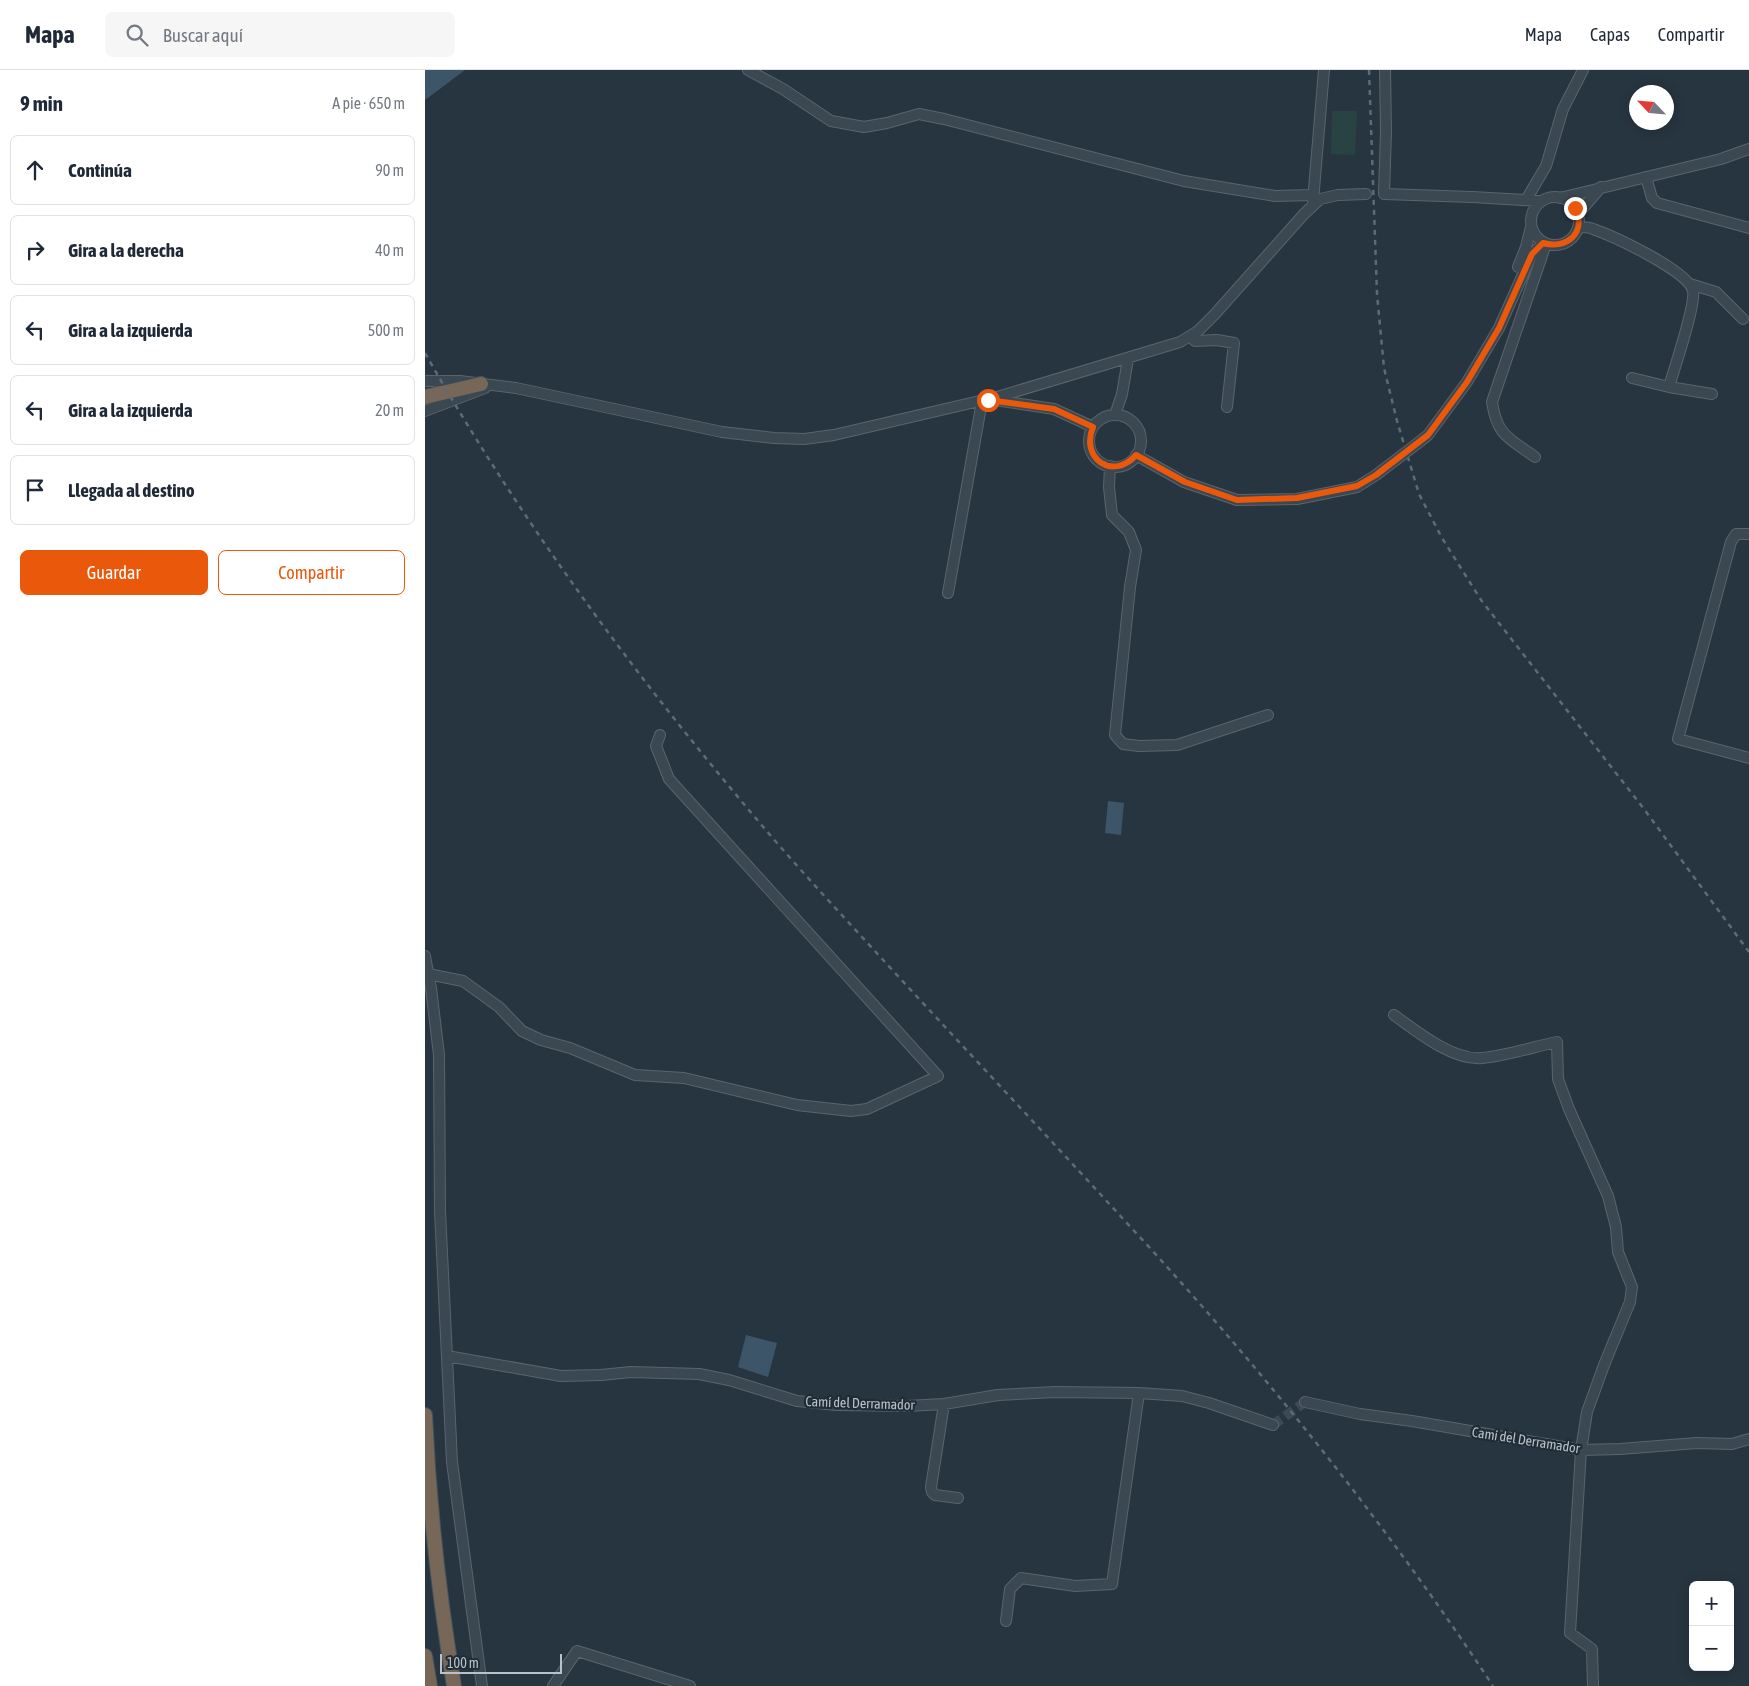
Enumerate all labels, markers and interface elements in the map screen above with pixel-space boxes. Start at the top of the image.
search box [105,12,455,57]
text: Mapa [25,21,75,48]
icon: search [123,21,151,49]
text: Buscar aquí [163,24,243,46]
text: Mapa [1525,24,1562,45]
text: Capas [1590,24,1630,45]
text: Compartir [1658,24,1724,45]
north arrow [1629,85,1674,130]
text: 9 min [20,91,63,115]
text: A pie · 650 m [332,94,405,112]
icon: ahead [21,156,49,184]
text: Continúa [68,159,132,181]
text: 90 m [375,161,404,179]
route end [1564,197,1587,220]
icon: right [21,236,49,264]
text: Gira a la derecha [68,239,184,261]
text: 40 m [375,241,404,259]
icon: left [21,316,49,344]
text: Gira a la izquierda [68,319,193,341]
text: 500 m [368,321,404,339]
route start [977,389,1000,412]
icon: left [21,396,49,424]
text: Gira a la izquierda [68,399,193,421]
text: 20 m [375,401,404,419]
icon: arrive [21,476,49,504]
text: Llegada al destino [68,479,195,501]
button: Guardar [20,550,208,595]
button: Compartir [218,550,405,595]
street label: Camí del Derramador [805,1393,916,1413]
street label: Camí del Derramador [1471,1424,1582,1457]
map controls [1689,1581,1734,1671]
button: + [1689,1581,1734,1626]
button: − [1689,1626,1734,1671]
scale bar [440,1651,563,1674]
text: 100 m [447,1655,479,1671]

